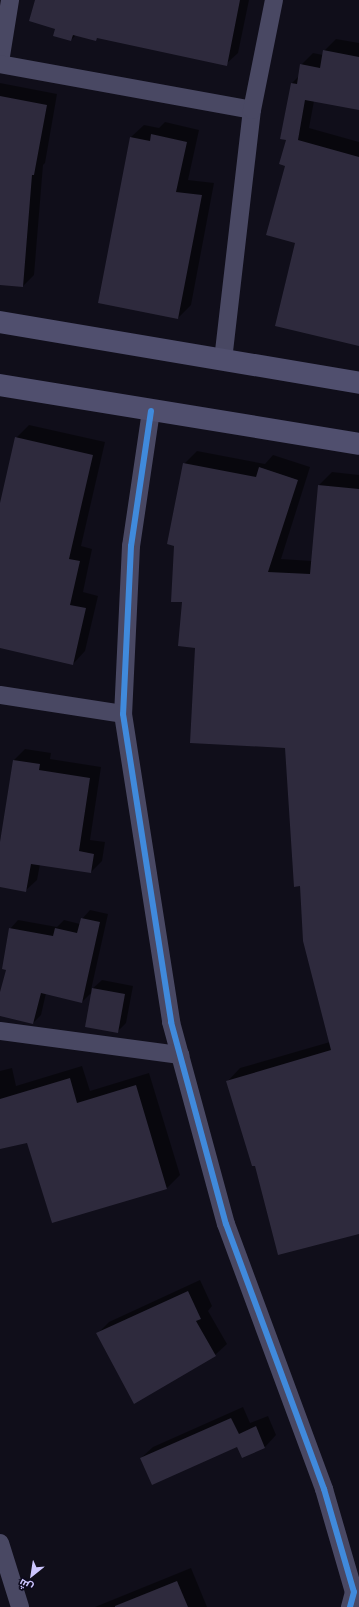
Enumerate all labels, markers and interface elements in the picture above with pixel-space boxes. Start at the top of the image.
north arrow [12,1555,52,1595]
text: ش [17,1577,35,1594]

